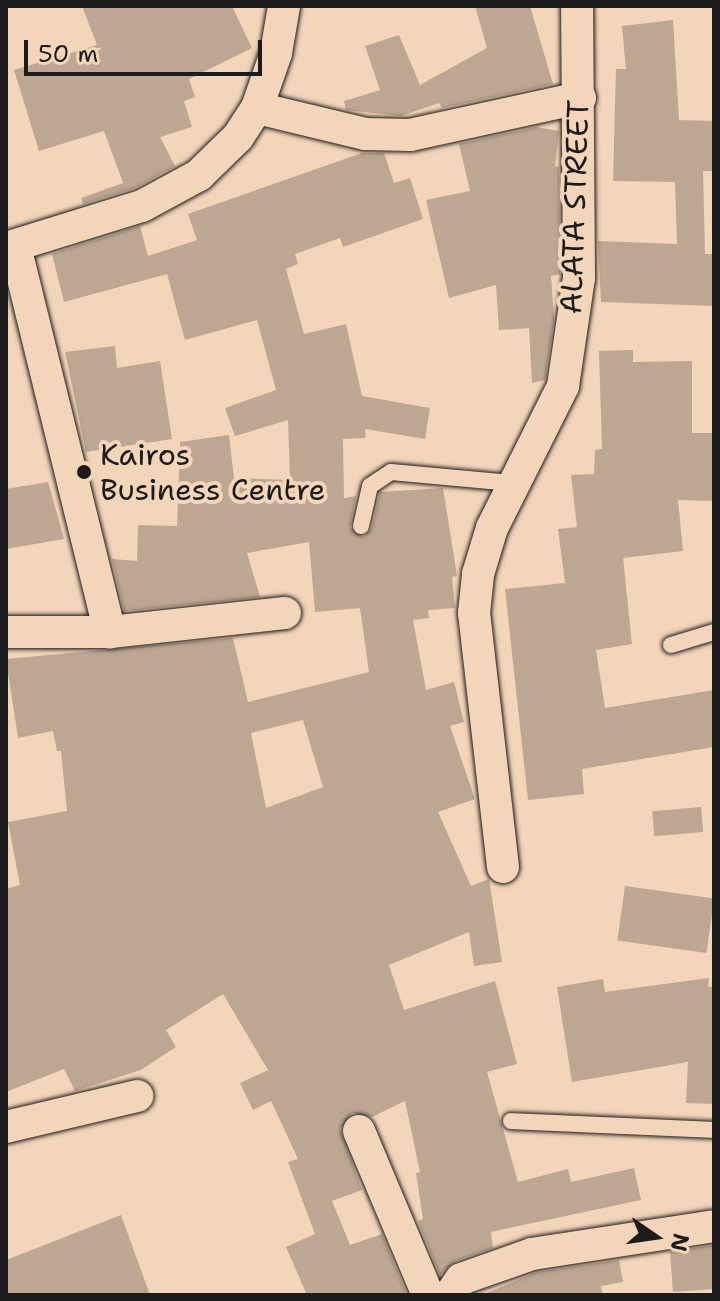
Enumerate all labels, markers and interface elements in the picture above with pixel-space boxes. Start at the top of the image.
scale bar [28,24,266,74]
text: 50 m [38,38,98,70]
street label: ALATA STREET [553,99,597,315]
place label: Kairos Business Centre [100,437,326,508]
marker: Kairos Business Centre [75,463,93,481]
north arrow [616,1197,696,1277]
text: N [664,1231,696,1254]

